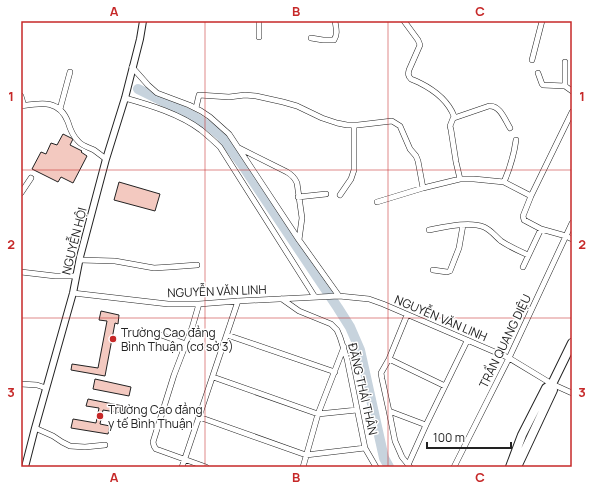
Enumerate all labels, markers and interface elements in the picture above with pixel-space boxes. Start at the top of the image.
text: A [110,2,119,20]
text: B [292,2,300,20]
text: C [475,2,485,20]
text: 1 [8,87,14,105]
text: 1 [579,87,585,105]
street label: NGUYỄN HỘI [56,205,91,277]
text: 2 [7,235,15,253]
text: 2 [578,235,586,253]
street label: NGUYỄN VĂN LINH [167,280,267,301]
street label: NGUYỄN VĂN LINH [392,290,490,345]
street label: TRẦN QUANG DIỆU [475,291,535,391]
place label: Trường Cao đẳng Bình Thuận (cơ sở 3) [121,324,234,355]
marker: Trường Cao đẳng Bình Thuận (cơ sở 3) [108,334,118,344]
street label: ĐẶNG THÁI THÂN [344,341,382,437]
text: 3 [7,383,15,401]
text: 3 [578,383,586,401]
place label: Trường Cao đẳng y tế Bình Thuận [108,401,203,432]
marker: Trường Cao đẳng y tế Bình Thuận [95,411,105,421]
scale bar [427,424,511,450]
text: 100 m [433,429,465,446]
text: A [110,468,119,486]
text: B [292,468,300,486]
text: C [475,468,485,486]

